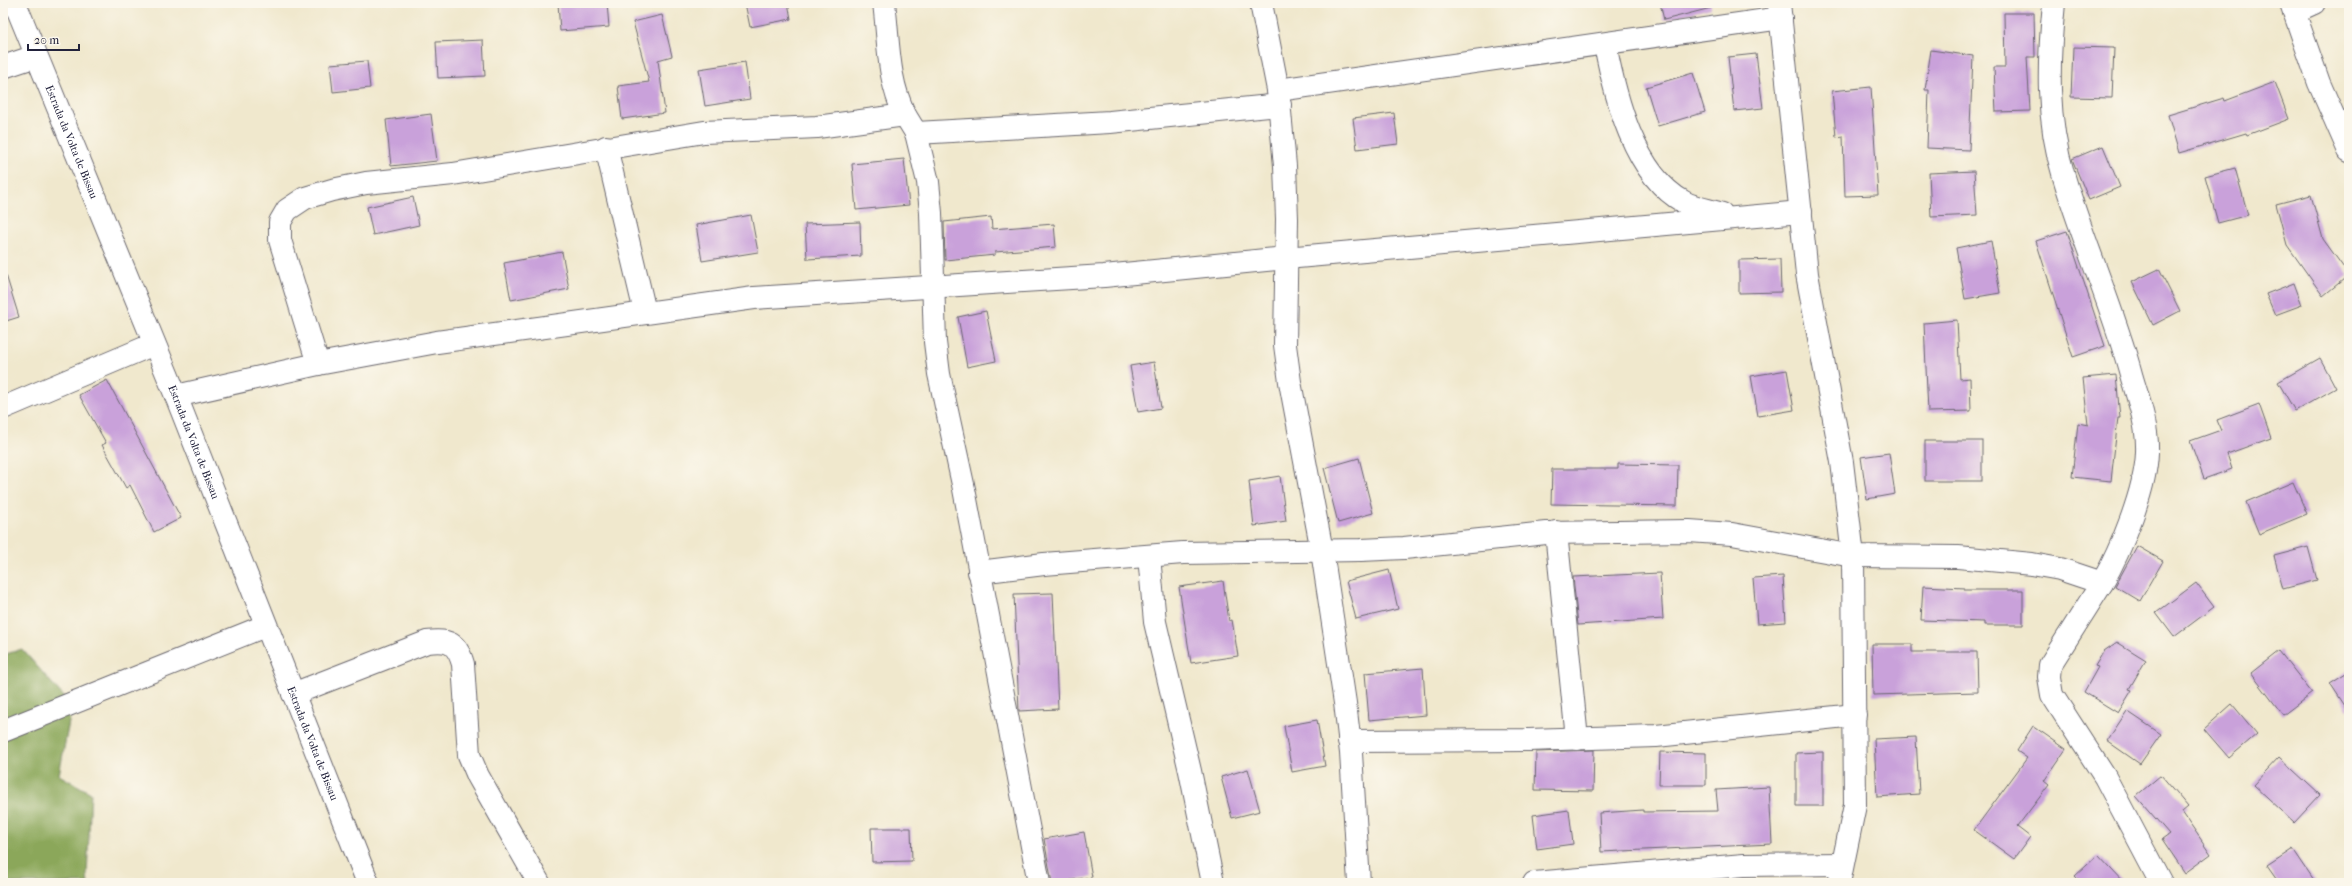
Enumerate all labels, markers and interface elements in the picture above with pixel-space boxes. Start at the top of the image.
scale bar [28,26,79,52]
text: 20 m [34,33,59,47]
street label: Estrada da Volta de Bissau [43,83,101,201]
street label: Estrada da Volta de Bissau [166,383,223,501]
street label: Estrada da Volta de Bissau [285,684,342,803]

